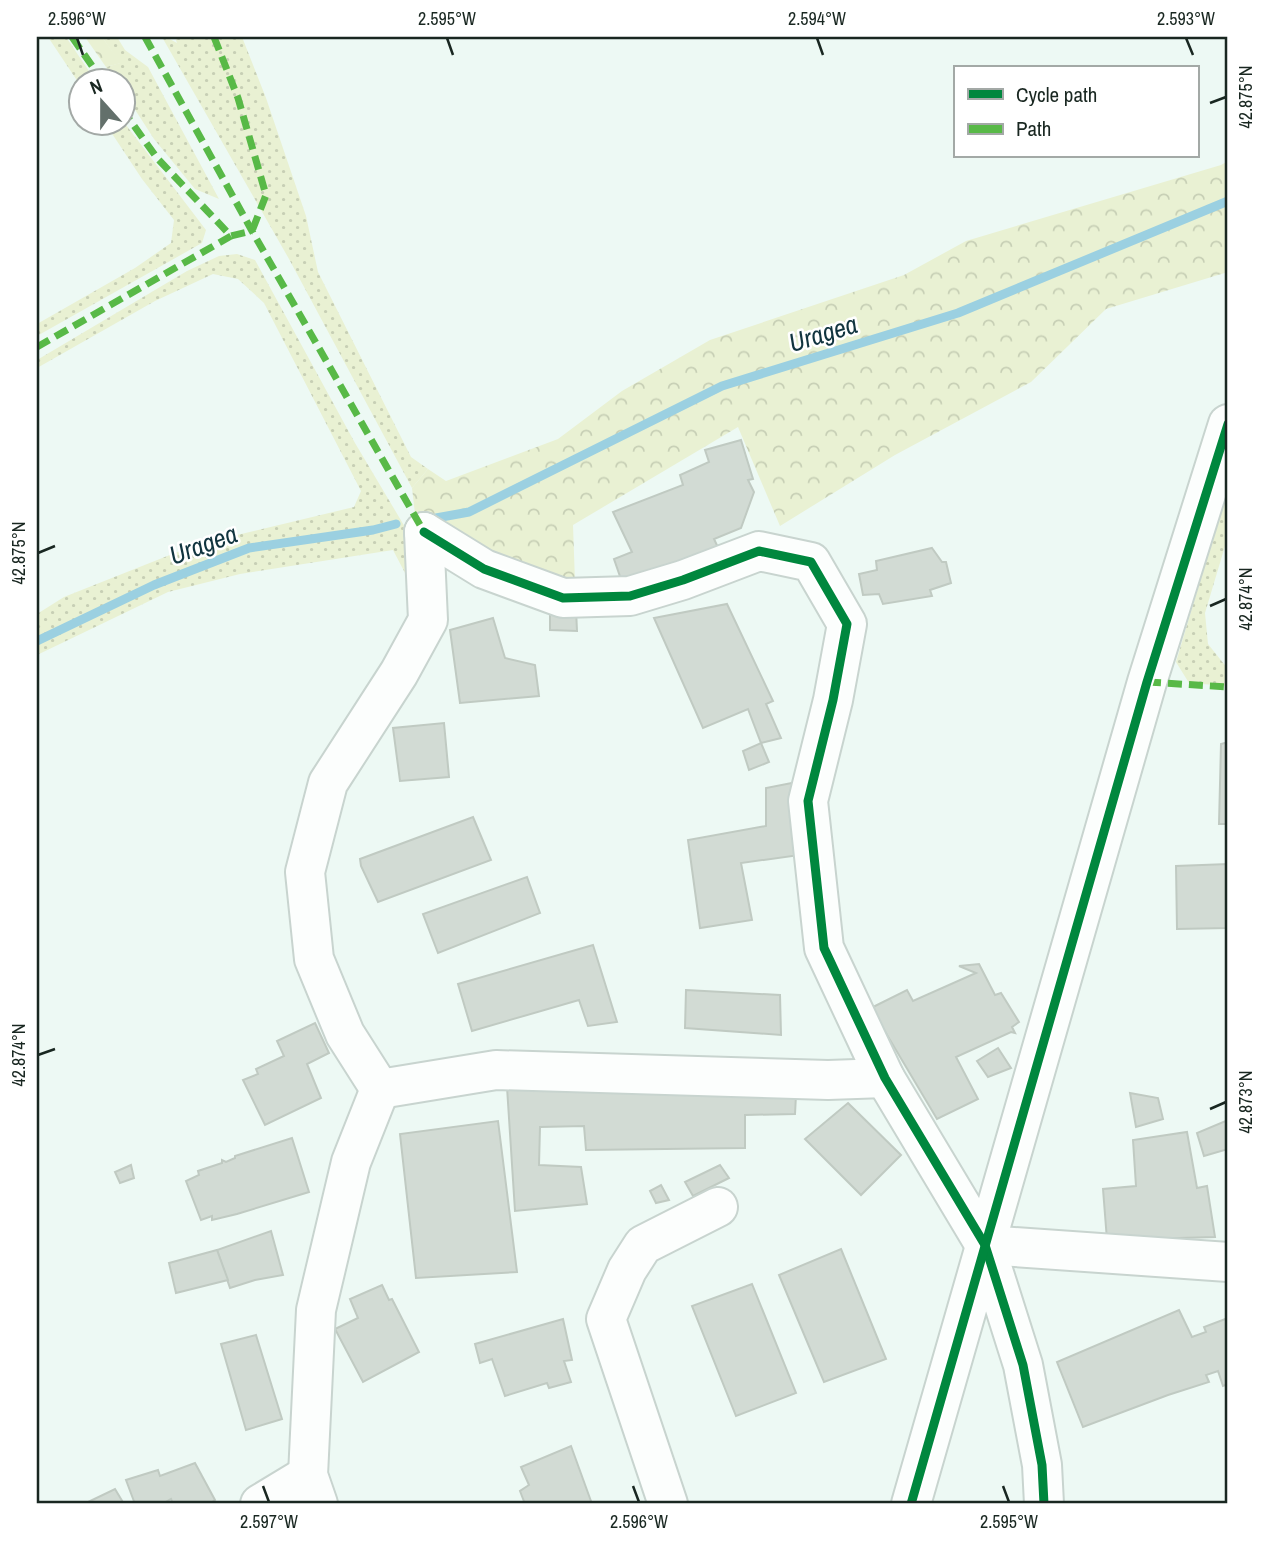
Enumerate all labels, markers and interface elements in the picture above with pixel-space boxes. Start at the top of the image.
text: 2.596°W [48,6,106,31]
text: 2.595°W [418,6,476,31]
text: 2.594°W [788,6,846,31]
text: 2.593°W [1157,6,1215,31]
north arrow [66,66,136,136]
legend [954,66,1198,158]
text: 42.875°N [1233,66,1258,129]
text: N [86,72,106,100]
text: Cycle path [1016,80,1097,109]
text: Path [1016,114,1051,143]
water label: Uragea [784,306,862,360]
water label: Uragea [164,516,242,572]
text: 42.875°N [6,522,31,585]
text: 42.874°N [1233,568,1258,631]
text: 42.874°N [6,1024,31,1087]
text: 42.873°N [1233,1071,1258,1134]
text: 2.597°W [240,1509,298,1534]
text: 2.596°W [610,1509,668,1534]
text: 2.595°W [980,1509,1038,1534]

